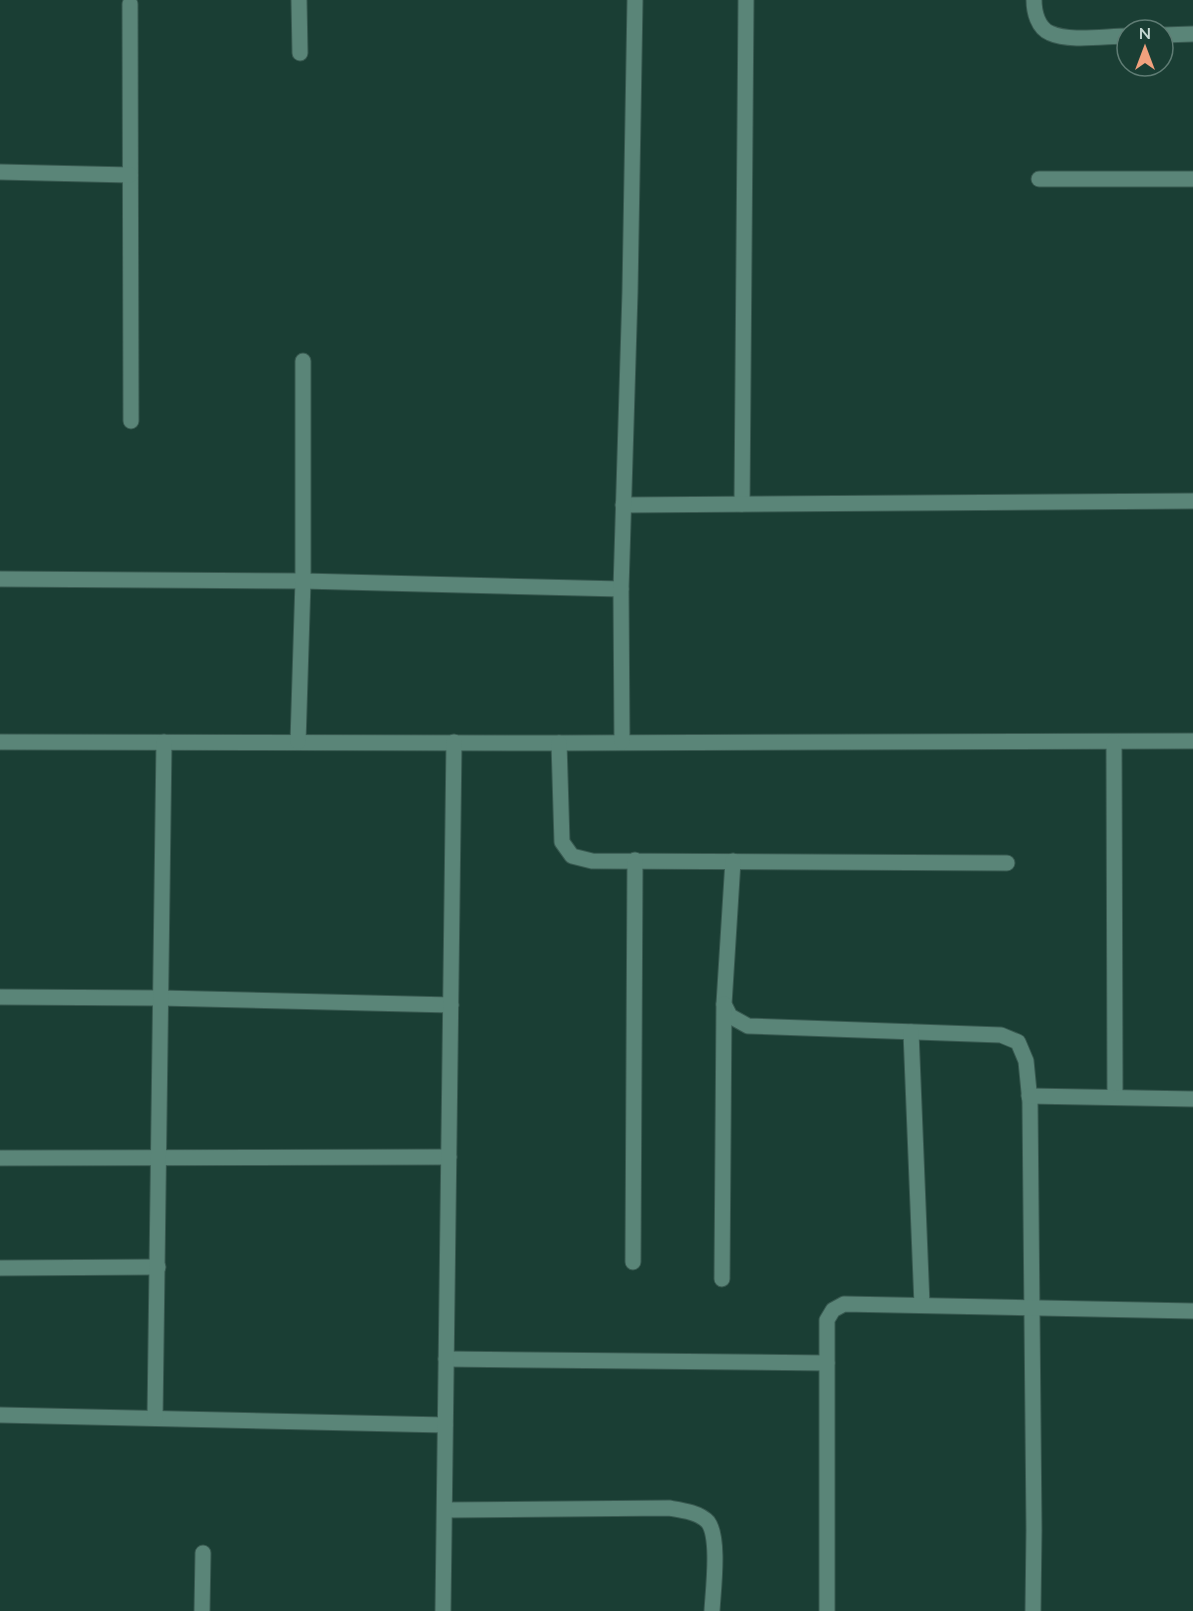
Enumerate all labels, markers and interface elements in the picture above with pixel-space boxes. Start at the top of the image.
north arrow [1115,18,1175,78]
text: N [1139,23,1151,42]

